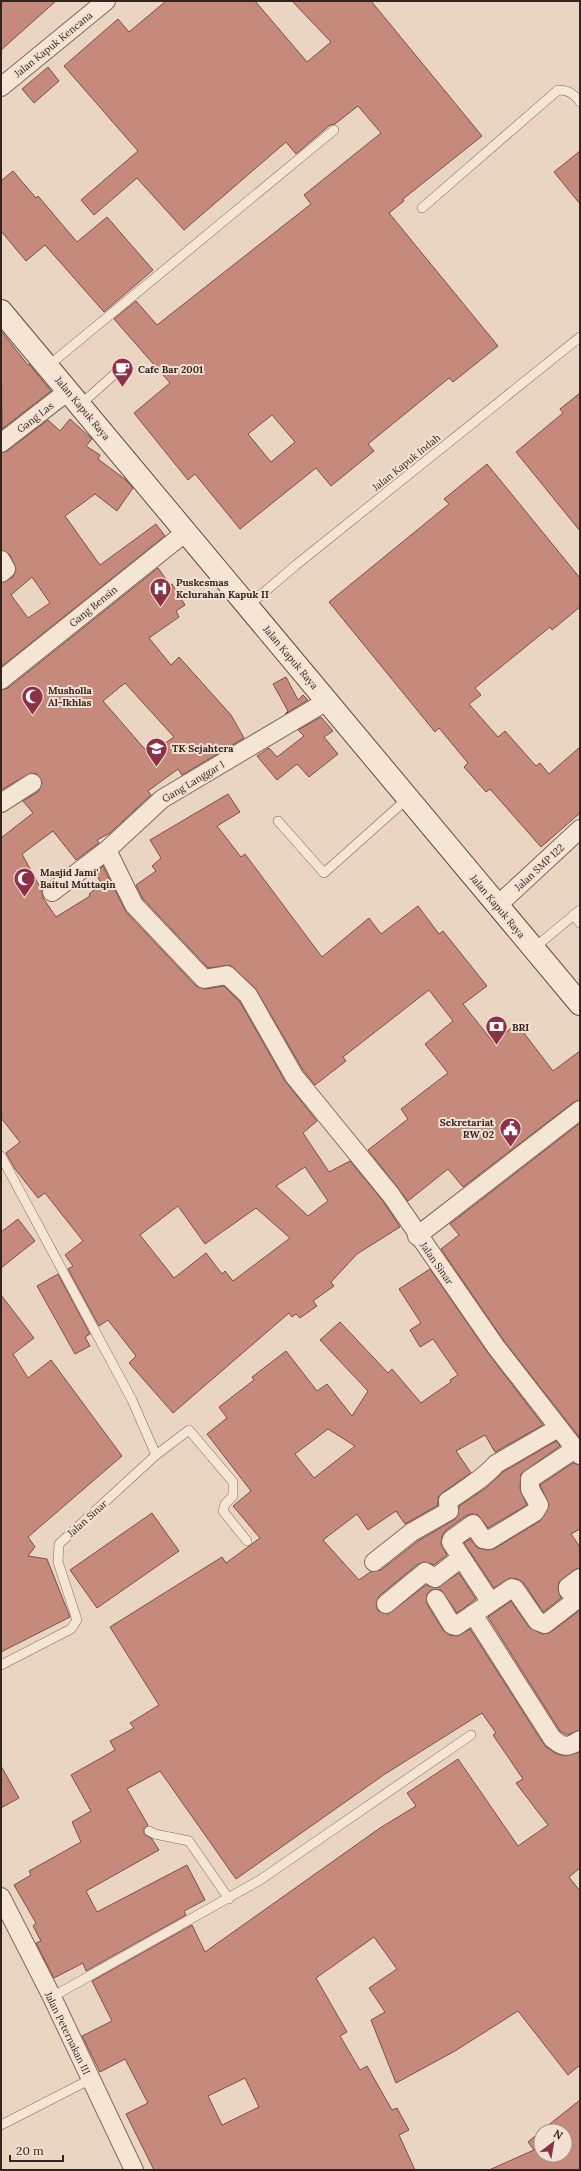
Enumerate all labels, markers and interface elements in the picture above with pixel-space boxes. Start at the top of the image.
street label: Jalan Kapuk Kencana [11,9,95,81]
cafe icon: Cafe Bar 2001 [109,356,135,389]
place label: Cafe Bar 2001 [138,363,203,376]
street label: Jalan Kapuk Raya [52,373,113,443]
street label: Gang Las [14,399,56,436]
street label: Jalan Kapuk Indah [369,431,443,494]
hospital icon: Puskesmas Kelurahan Kapuk II [147,575,173,608]
place label: Puskesmas Kelurahan Kapuk II [176,576,269,601]
street label: Gang Bensin [67,583,120,630]
street label: Jalan Kapuk Raya [260,622,321,692]
mosque icon: Musholla Al-Ikhlas [19,683,45,716]
place label: Musholla Al-Ikhlas [48,684,93,709]
school or university icon: TK Sejahtera [143,735,169,768]
place label: TK Sejahtera [172,742,234,755]
street label: Gang Langgar I [160,758,227,805]
street label: Jalan SMP 122 [511,841,567,894]
mosque icon: Masjid Jami' Baitul Muttaqin [11,865,37,898]
place label: Masjid Jami' Baitul Muttaqin [40,866,116,891]
street label: Jalan Kapuk Raya [467,871,528,941]
bank icon: BRI [484,1014,510,1047]
place label: BRI [512,1021,529,1034]
public building icon: Sekretariat RW 02 [497,1115,523,1148]
place label: Sekretariat RW 02 [440,1116,495,1141]
street label: Jalan Sinar [417,1239,456,1288]
street label: Jalan Sinar [64,1497,110,1540]
street label: Jalan Peternakan III [41,1989,93,2077]
north arrow [533,2123,573,2163]
text: N [551,2126,566,2143]
scale bar [10,2137,63,2163]
text: 20 m [16,2143,44,2158]

